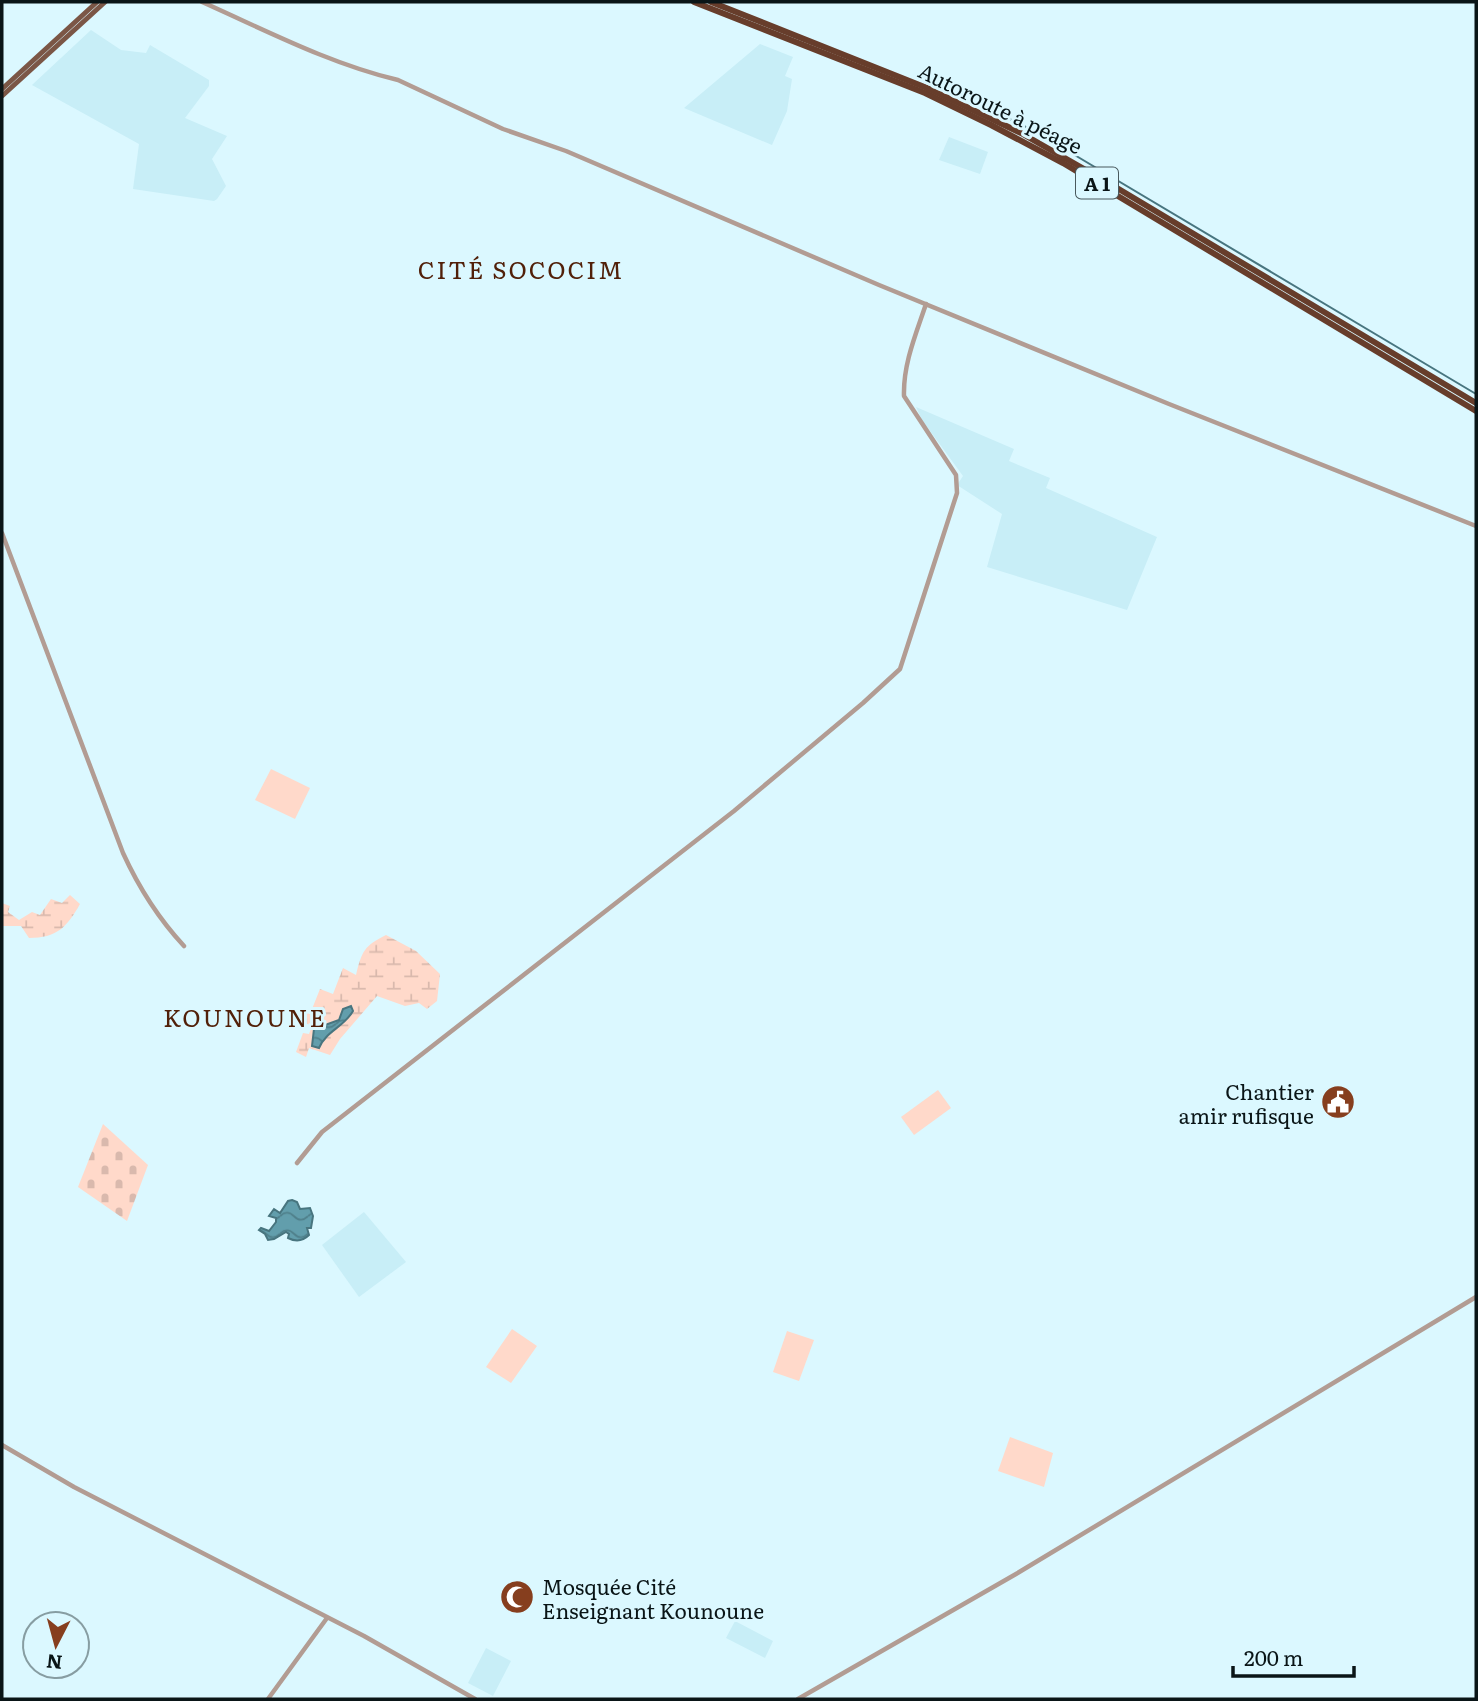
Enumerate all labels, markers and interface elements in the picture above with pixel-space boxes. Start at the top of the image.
street label: Autoroute à péage [914,54,1088,160]
road number: A 1 [1076,168,1118,198]
district label: CITÉ SOCOCIM [418,251,624,286]
district label: KOUNOUNE [163,999,327,1034]
place label: Chantier amir rufisque [1179,1075,1314,1130]
public building icon: Chantier amir rufisque [1319,1083,1357,1121]
place label: Mosquée Cité Enseignant Kounoune [542,1570,764,1625]
mosque icon: Mosquée Cité Enseignant Kounoune [498,1578,536,1616]
north arrow [21,1610,91,1680]
scale bar [1233,1634,1354,1678]
text: 200 m [1244,1641,1304,1672]
text: N [45,1648,64,1678]

